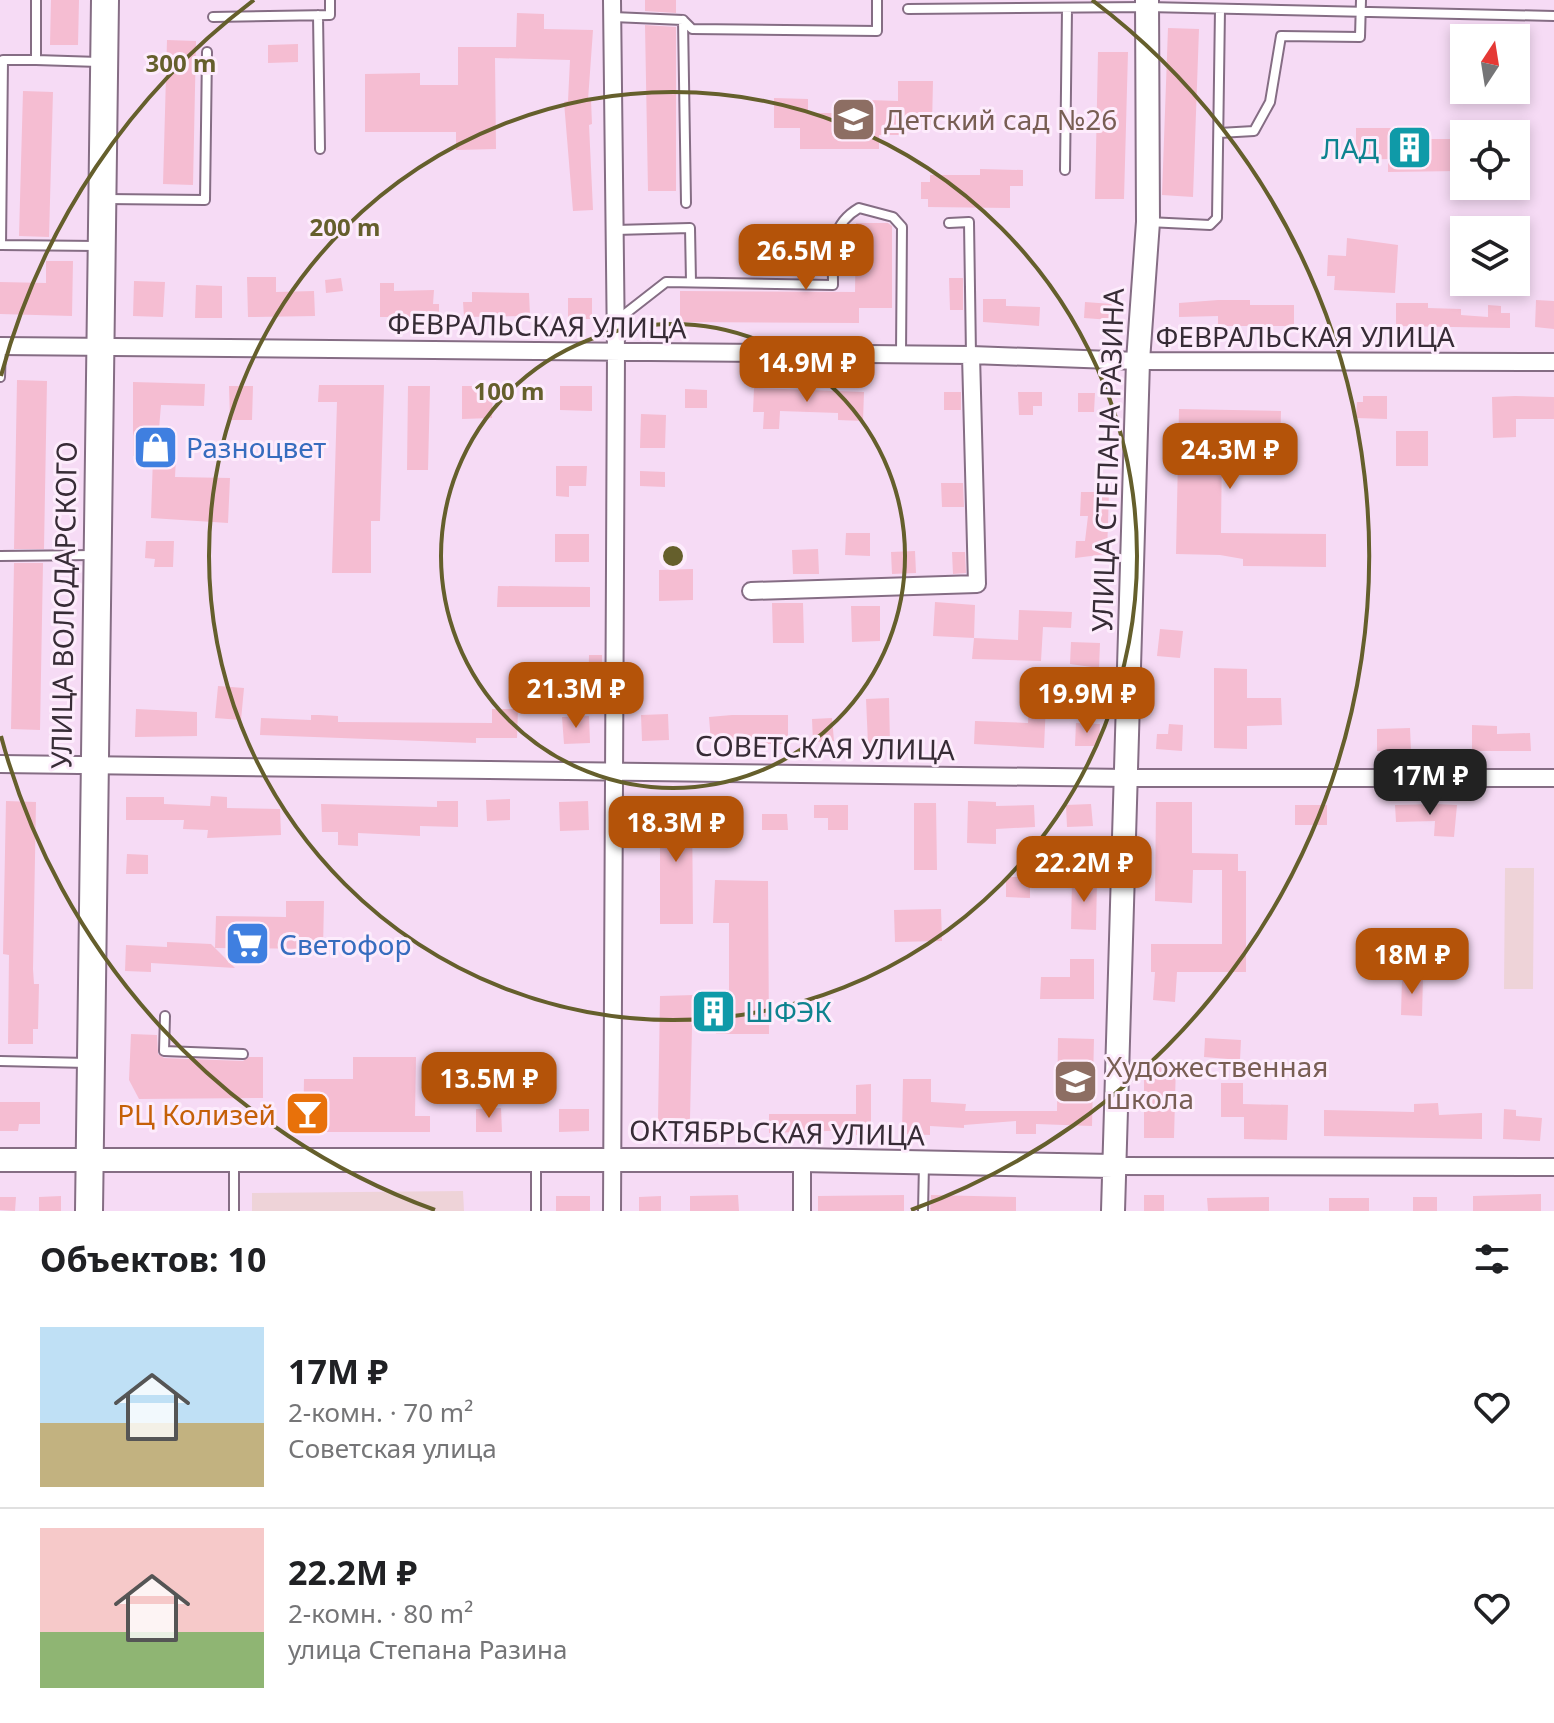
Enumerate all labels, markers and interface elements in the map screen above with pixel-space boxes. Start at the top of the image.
north arrow [1450,24,1530,104]
map controls [1450,24,1530,296]
text: 300 m [146,46,216,79]
school or university icon: Детский сад №26 [829,95,877,143]
place label: Детский сад №26 [884,100,1117,138]
button: locate [1450,120,1530,200]
building icon: ЛАД [1386,124,1434,172]
place label: ЛАД [1321,129,1380,167]
text: 200 m [310,210,380,243]
button: layers [1450,216,1530,296]
pin: 26.5M ₽ [732,224,880,292]
text: 26.5M ₽ [757,232,855,268]
street label: УЛИЦА СТЕПАНА РАЗИНА [1082,287,1132,633]
street label: ФЕВРАЛЬСКАЯ УЛИЦА [387,303,687,347]
street label: ФЕВРАЛЬСКАЯ УЛИЦА [1155,317,1455,355]
pin: 14.9M ₽ [733,336,881,404]
text: 14.9M ₽ [758,344,856,380]
text: 100 m [474,374,544,407]
shop icon: Разноцвет [131,423,179,471]
pin: 24.3M ₽ [1156,423,1304,491]
place label: Разноцвет [186,428,326,466]
text: 24.3M ₽ [1181,431,1279,467]
street label: УЛИЦА ВОЛОДАРСКОГО [41,441,85,769]
centre of rings [659,542,687,570]
pin: 21.3M ₽ [502,662,650,730]
pin: 19.9M ₽ [1013,667,1161,735]
text: 21.3M ₽ [527,670,625,706]
text: 19.9M ₽ [1038,675,1136,711]
street label: СОВЕТСКАЯ УЛИЦА [695,726,955,768]
pin: 17M ₽ [1374,749,1486,817]
text: 17M ₽ [1392,757,1468,793]
pin: 18.3M ₽ [602,796,750,864]
text: 18.3M ₽ [627,804,725,840]
pin: 22.2M ₽ [1010,836,1158,904]
text: 22.2M ₽ [1035,844,1133,880]
supermarket icon: Светофор [224,920,272,968]
place label: Светофор [279,925,412,963]
pin: 18M ₽ [1356,928,1468,996]
text: 18M ₽ [1374,936,1450,972]
building icon: ШФЭК [690,987,738,1035]
place label: ШФЭК [745,992,832,1030]
place label: Художественная школа [1106,1047,1328,1117]
pin: 13.5M ₽ [415,1052,563,1120]
school or university icon: Художественная школа [1051,1058,1099,1106]
text: 13.5M ₽ [440,1060,538,1096]
bar icon: РЦ Колизей [283,1090,331,1138]
place label: РЦ Колизей [117,1095,276,1133]
street label: ОКТЯБРЬСКАЯ УЛИЦА [629,1110,925,1154]
text: Объектов: 10 [40,1236,266,1282]
icon: filters [1470,1237,1514,1281]
text: 17M ₽ [288,1348,388,1394]
icon: home [104,1359,200,1455]
icon: heart [1470,1385,1514,1429]
text: 2-комн. · 70 m² [288,1394,473,1430]
text: Советская улица [288,1430,497,1466]
text: 22.2M ₽ [288,1549,417,1595]
icon: home [104,1560,200,1656]
icon: heart [1470,1586,1514,1630]
text: 2-комн. · 80 m² [288,1595,473,1631]
text: улица Степана Разина [288,1631,567,1667]

